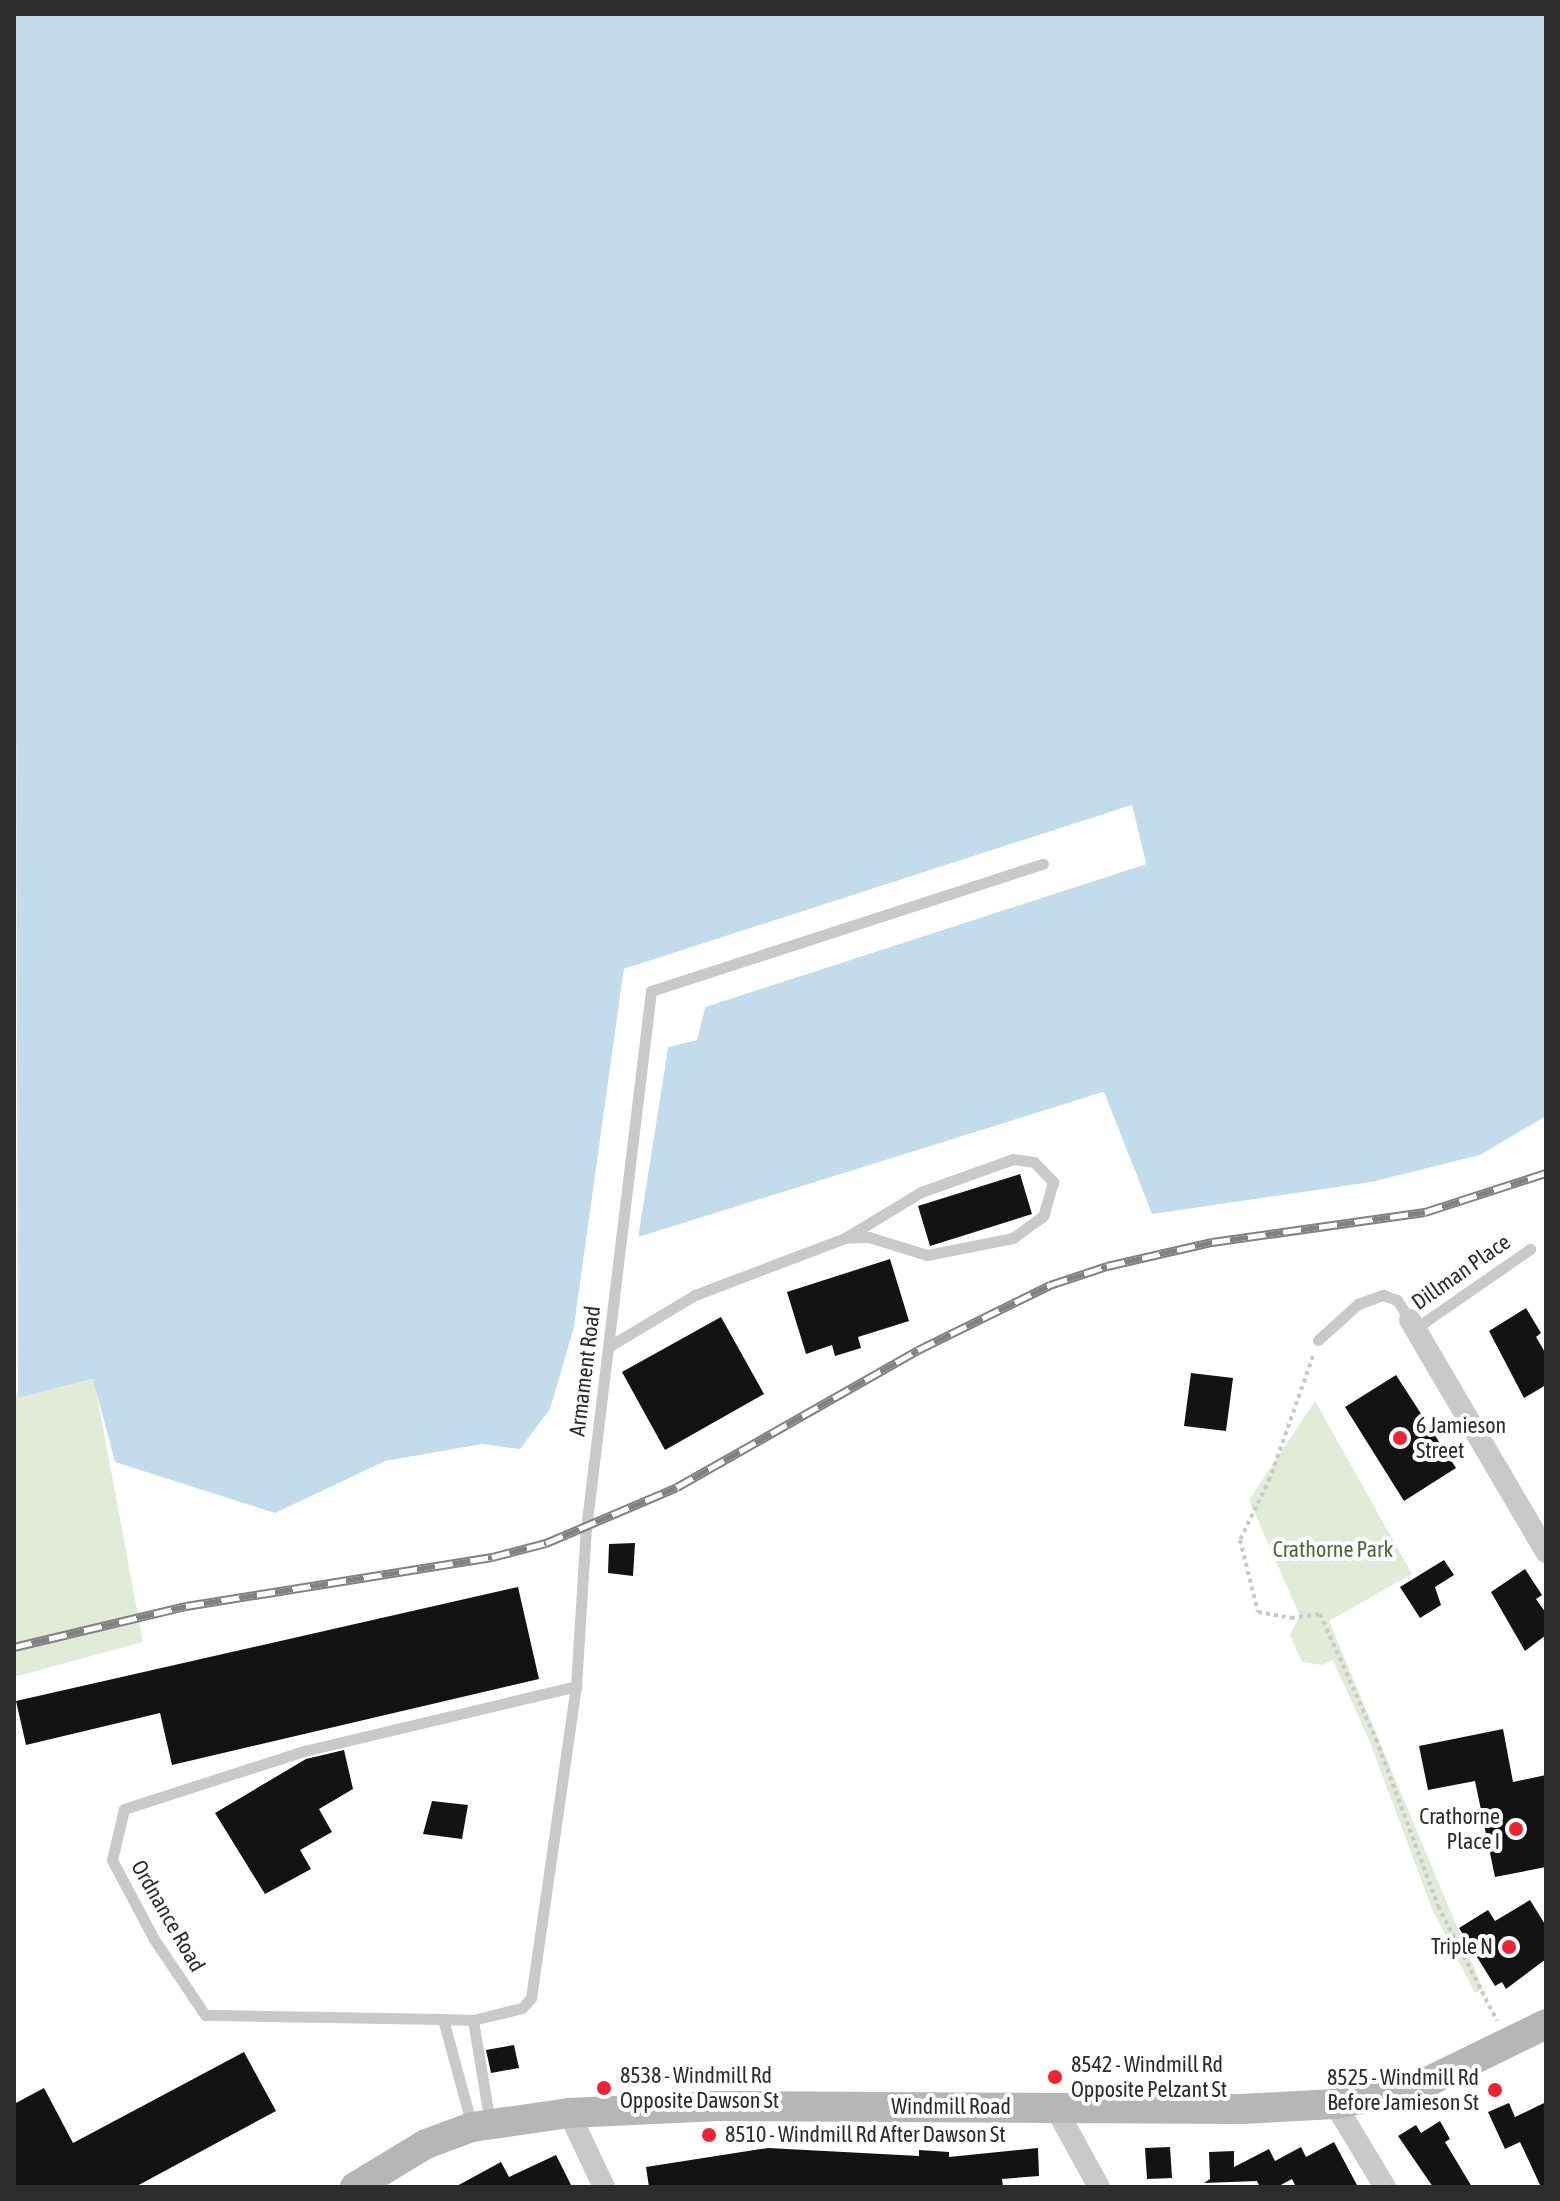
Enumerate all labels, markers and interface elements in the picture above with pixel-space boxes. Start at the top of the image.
street label: Dillman Place [1407,1229,1515,1315]
street label: Armament Road [564,1304,606,1438]
place label: 6 Jamieson Street [1416,1412,1506,1464]
marker: 6 Jamieson Street [1391,1429,1409,1447]
park label: Crathorne Park [1273,1537,1393,1563]
place label: Crathorne Place I [1419,1803,1500,1854]
marker: Crathorne Place I [1507,1820,1525,1838]
street label: Ordnance Road [125,1856,211,1976]
place label: Triple N [1431,1934,1493,1960]
marker: Triple N [1500,1938,1518,1956]
place label: 8542 - Windmill Rd Opposite Pelzant St [1071,2051,1227,2102]
place label: 8538 - Windmill Rd Opposite Dawson St [620,2062,779,2114]
place label: 8525 - Windmill Rd Before Jamieson St [1327,2064,1479,2116]
marker: 8542 - Windmill Rd Opposite Pelzant St [1046,2068,1064,2086]
marker: 8538 - Windmill Rd Opposite Dawson St [595,2079,613,2097]
marker: 8525 - Windmill Rd Before Jamieson St [1486,2081,1504,2099]
street label: Windmill Road [891,2094,1011,2120]
place label: 8510 - Windmill Rd After Dawson St [725,2122,1006,2148]
marker: 8510 - Windmill Rd After Dawson St [700,2126,718,2144]

